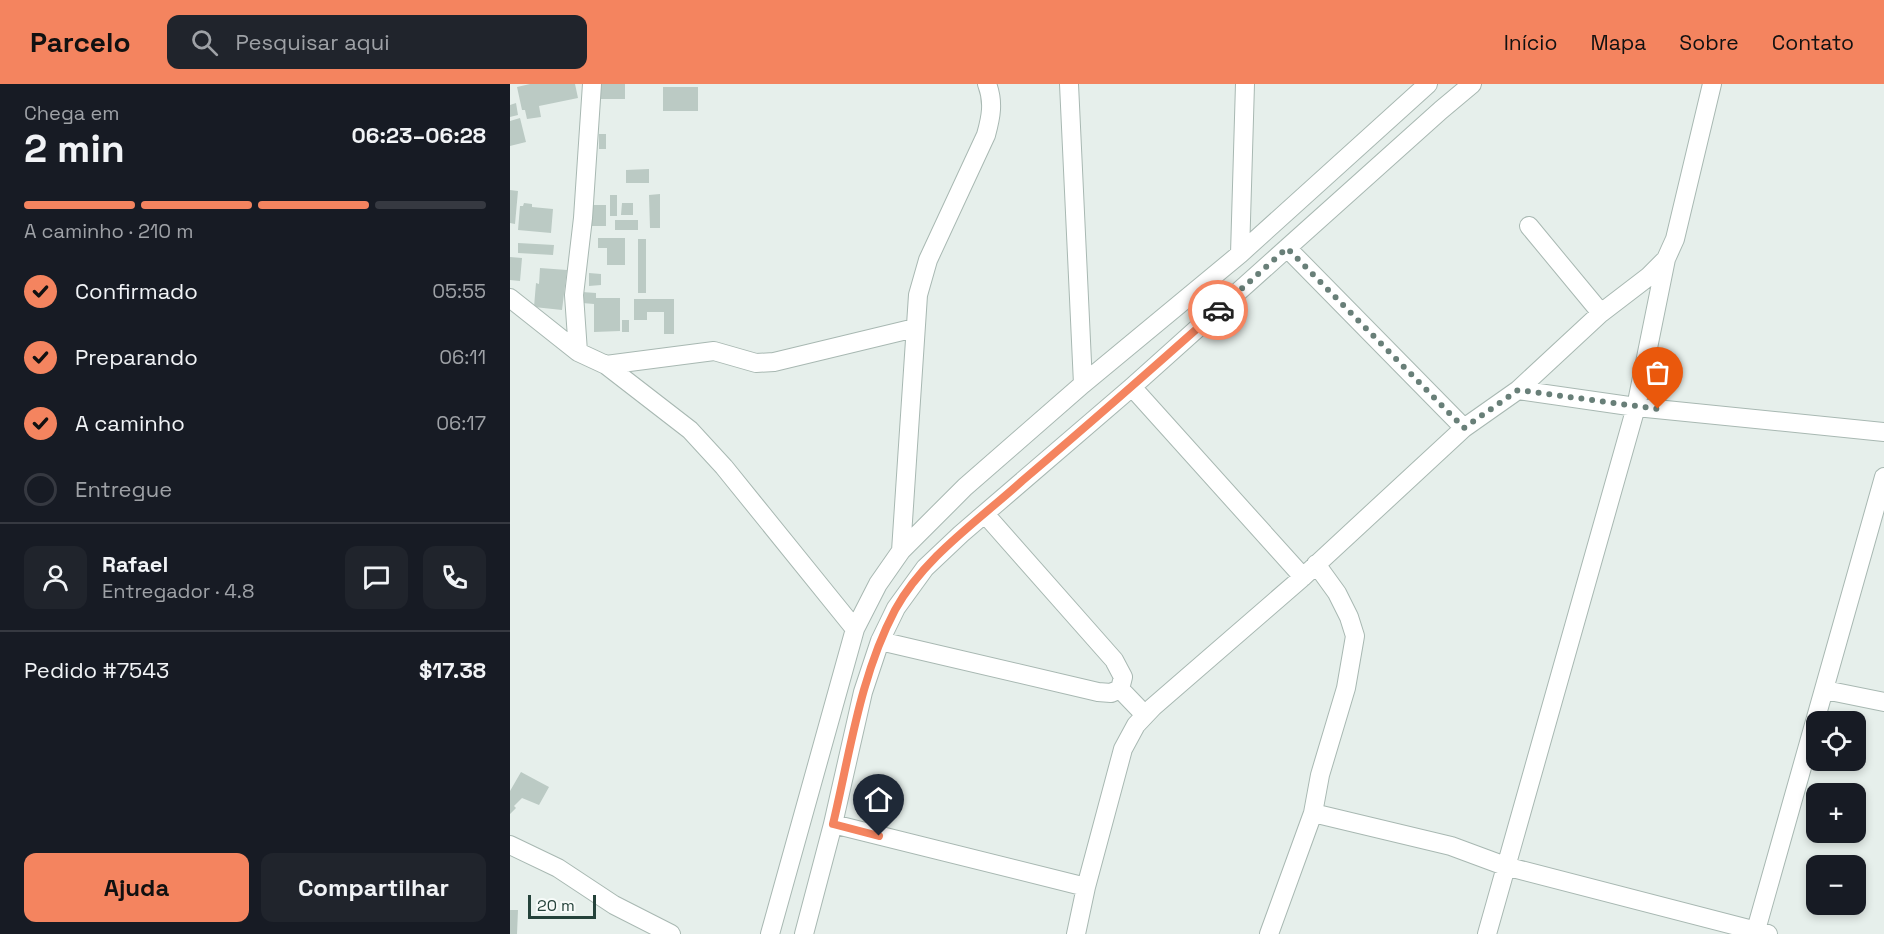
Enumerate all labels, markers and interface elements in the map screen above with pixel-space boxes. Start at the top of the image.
search box [167,15,587,69]
text: Parcelo [30,24,131,60]
icon: search [188,26,221,59]
text: Pesquisar aqui [236,28,390,56]
text: Início [1504,29,1557,56]
text: Mapa [1590,29,1646,56]
text: Sobre [1679,29,1739,56]
text: Contato [1772,29,1854,56]
text: Chega em [24,100,119,126]
text: 06:23–06:28 [352,121,486,149]
text: 2 min [24,124,125,173]
text: A caminho · 210 m [24,218,194,244]
icon: check [24,275,57,308]
text: Confirmado [75,277,198,305]
text: 05:55 [432,278,486,304]
courier [1188,280,1248,340]
icon: car [1202,294,1235,327]
icon: check [24,341,57,374]
text: Preparando [75,343,198,371]
text: 06:11 [439,344,486,370]
pin [1632,347,1683,409]
icon: bag [1641,356,1674,389]
icon: check [24,407,57,440]
text: A caminho [75,409,185,437]
text: 06:17 [436,410,486,436]
text: Entregue [75,475,172,503]
button: person [24,546,87,609]
button: chat [345,546,408,609]
button: phone [423,546,486,609]
text: Rafael [102,550,168,578]
text: Entregador · 4.8 [102,578,254,604]
text: Pedido #7543 [24,656,169,684]
text: $17.38 [419,656,486,684]
map controls [1806,711,1866,915]
button: locate [1806,711,1866,771]
pin [853,774,904,836]
icon: home [862,783,895,816]
button: + [1806,783,1866,843]
button: Ajuda [24,853,249,922]
button: Compartilhar [261,853,486,922]
button: − [1806,855,1866,915]
scale bar [528,892,596,920]
text: 20 m [537,895,575,916]

